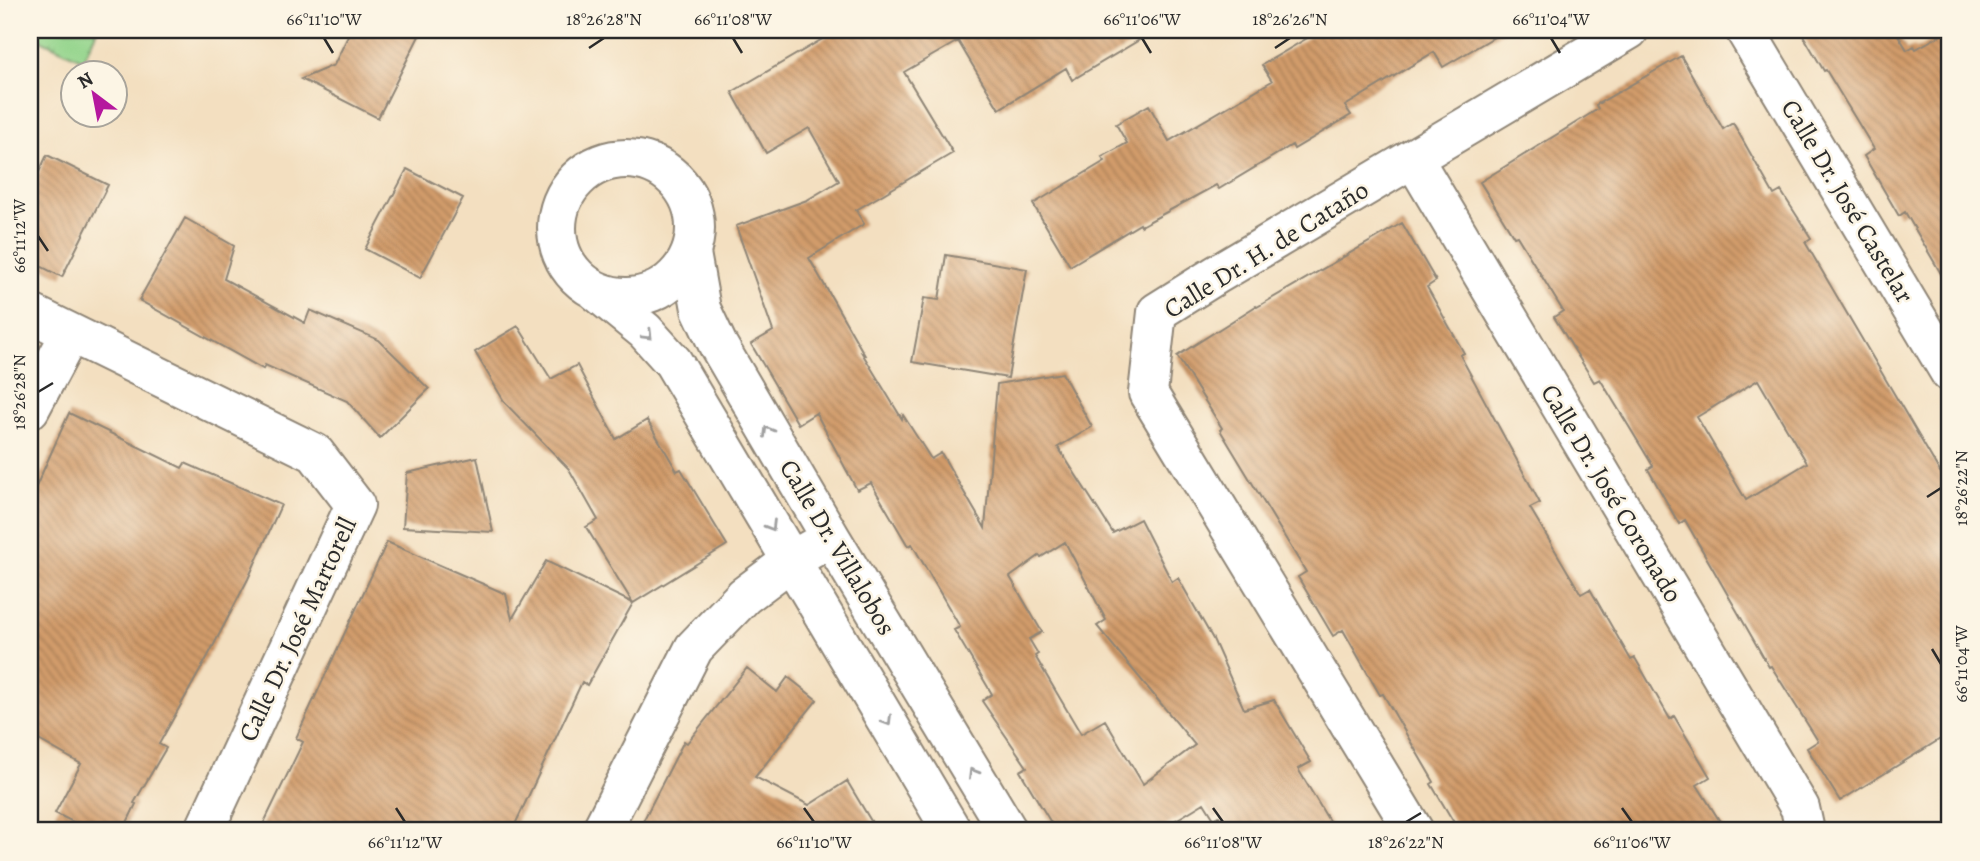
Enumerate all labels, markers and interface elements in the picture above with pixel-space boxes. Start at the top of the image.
text: 66°11'10"W [286,7,362,31]
text: 18°26'28"N [566,7,642,31]
text: 66°11'08"W [694,7,772,31]
text: 66°11'06"W [1103,7,1181,31]
text: 18°26'26"N [1252,7,1328,31]
text: 66°11'04"W [1512,7,1590,31]
north arrow [60,60,130,130]
text: N [73,66,98,95]
street label: Calle Dr. José Castelar [1773,93,1922,310]
street label: Calle Dr. H. de Cataño [1157,172,1375,327]
text: 66°11'12"W [7,199,31,273]
one-way arrow [640,327,652,339]
text: 18°26'28"N [7,354,31,430]
street label: Calle Dr. José Coronado [1532,378,1691,609]
one-way arrow [763,425,776,438]
text: 18°26'22"N [1949,450,1973,526]
street label: Calle Dr. Villalobos [771,453,904,642]
street label: Calle Dr. José Martorell [230,511,365,747]
one-way arrow [763,518,776,531]
text: 66°11'04"W [1949,625,1973,703]
one-way arrow [879,714,892,727]
one-way arrow [968,767,981,780]
text: 66°11'12"W [368,830,442,854]
text: 66°11'10"W [776,830,852,854]
text: 66°11'08"W [1184,830,1262,854]
text: 18°26'22"N [1368,830,1444,854]
text: 66°11'06"W [1593,830,1671,854]

